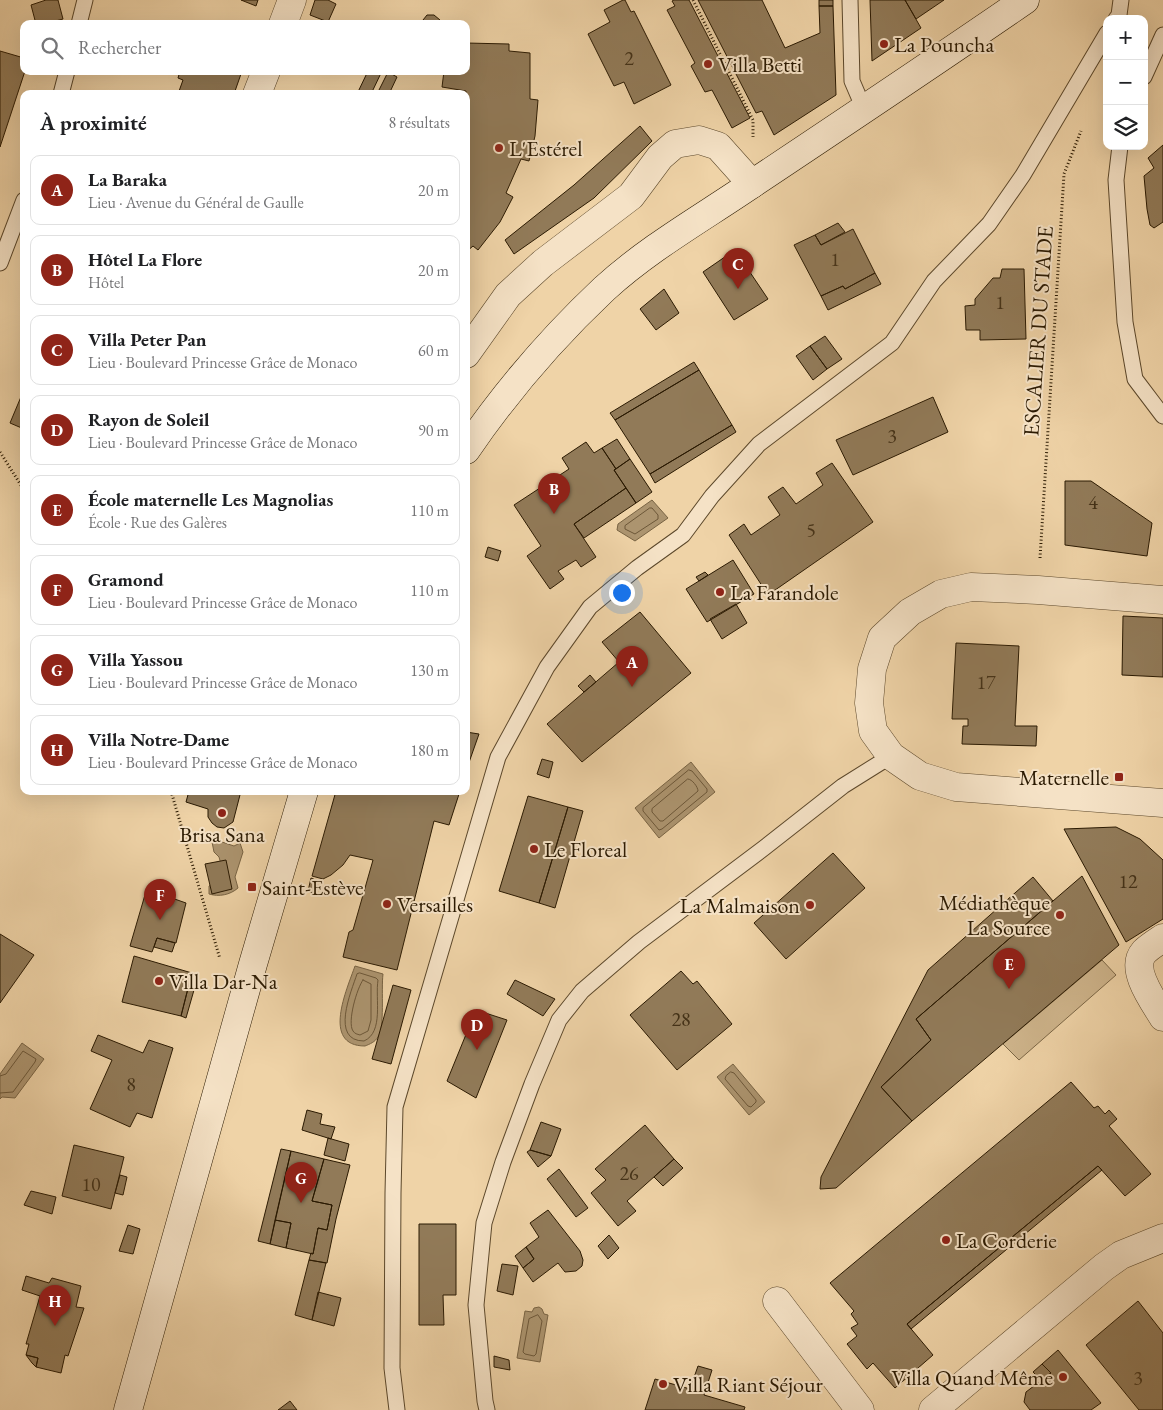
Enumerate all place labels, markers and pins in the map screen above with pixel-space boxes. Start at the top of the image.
place label: La Pouncha [894,30,994,59]
marker: La Pouncha [878,38,890,50]
place label: Villa Betti [718,50,802,79]
marker: Villa Betti [702,58,714,70]
place label: L'Estérel [509,134,582,163]
marker: L'Estérel [493,142,505,154]
pin: C [722,248,754,289]
pin: B [538,473,570,514]
place label: La Farandole [730,578,839,607]
marker: La Farandole [714,586,726,598]
pin: A [616,646,648,687]
place label: Maternelle [1019,763,1109,792]
marker: Maternelle [1113,771,1125,783]
marker: Brisa Sana [216,807,228,819]
place label: Brisa Sana [179,820,265,849]
place label: Le Floreal [544,835,627,864]
marker: Le Floreal [528,843,540,855]
place label: Saint-Estève [262,873,364,902]
pin: F [144,879,176,920]
marker: Saint-Estève [246,881,258,893]
place label: Médiathèque La Source [939,888,1050,942]
place label: Versailles [397,890,473,919]
place label: La Malmaison [680,891,800,920]
marker: Versailles [381,898,393,910]
marker: La Malmaison [804,899,816,911]
marker: Médiathèque La Source [1054,909,1066,921]
pin: E [993,948,1025,989]
place label: Villa Dar-Na [169,967,278,996]
marker: Villa Dar-Na [153,975,165,987]
pin: D [461,1009,493,1050]
pin: G [285,1162,317,1203]
place label: La Corderie [956,1226,1057,1255]
marker: La Corderie [940,1234,952,1246]
pin: H [39,1285,71,1326]
place label: Villa Quand Même [892,1363,1053,1392]
place label: Villa Riant Séjour [673,1370,824,1399]
marker: Villa Quand Même [1057,1371,1069,1383]
marker: Villa Riant Séjour [657,1378,669,1390]

